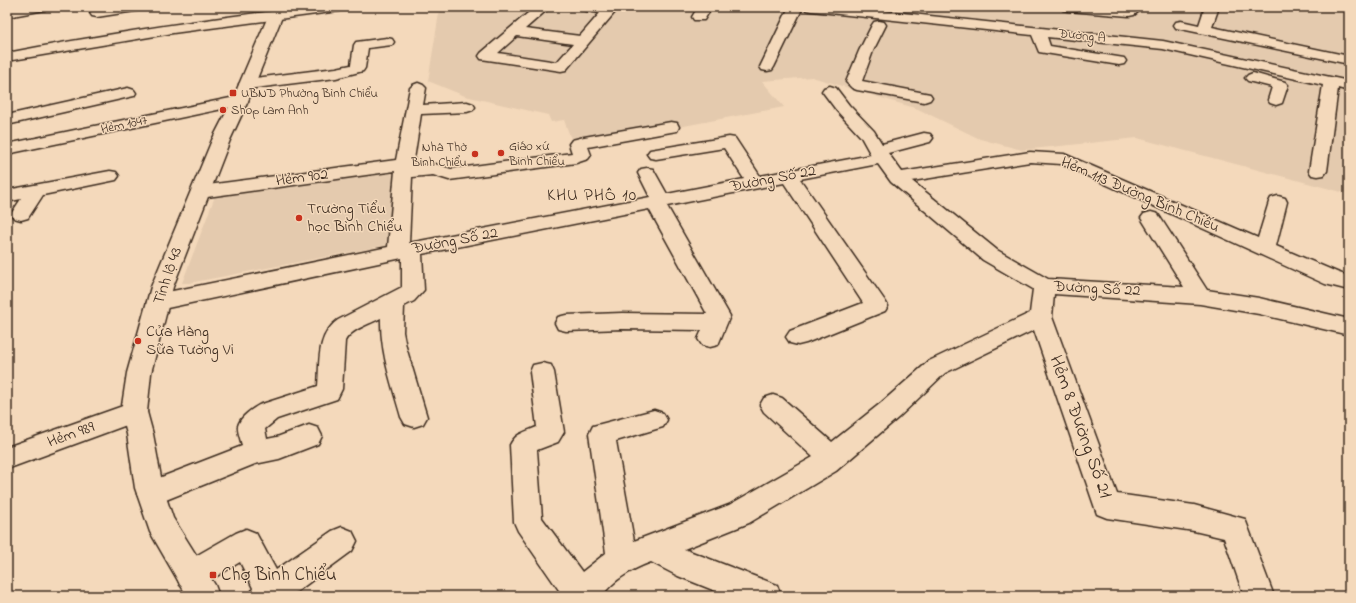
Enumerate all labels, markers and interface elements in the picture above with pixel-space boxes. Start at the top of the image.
street label: Đường A [1056,24,1106,49]
place label: UBND Phường Bình Chiểu [241,84,378,104]
marker: UBND Phường Bình Chiểu [228,88,238,98]
place label: Shop Lam Anh [231,101,308,120]
marker: Shop Lam Anh [218,105,228,115]
street label: Hẻm 1047 [99,111,150,139]
place label: Giáo xứ Bình Chiểu [508,137,565,171]
place label: Nhà Thờ Bình Chiểu [410,138,467,172]
marker: Giáo xứ Bình Chiểu [496,148,506,158]
marker: Nhà Thờ Bình Chiểu [470,149,480,159]
street label: Hẻm 113 Đường Bính Chiếu [1057,151,1223,239]
street label: Đường Số 22 [727,159,818,199]
street label: Hẻm 902 [274,162,330,194]
district label: KHU PHỐ 10 [547,183,637,208]
place label: Trường Tiểu học Bình Chiểu [307,197,403,239]
marker: Trường Tiểu học Bình Chiểu [294,213,304,223]
street label: Đường Số 22 [409,221,500,261]
street label: Tỉnh lộ 43 [147,244,189,308]
street label: Đường Số 22 [1052,275,1141,303]
place label: Cửa Hàng Sữa Tường Vi [146,320,234,362]
marker: Cửa Hàng Sữa Tường Vi [133,336,143,346]
street label: Hẻm 8 Đường Số 21 [1040,352,1118,503]
street label: Hẻm 989 [44,415,98,455]
place label: Chợ Bình Chiểu [221,562,337,589]
marker: Chợ Bình Chiểu [208,570,218,580]

